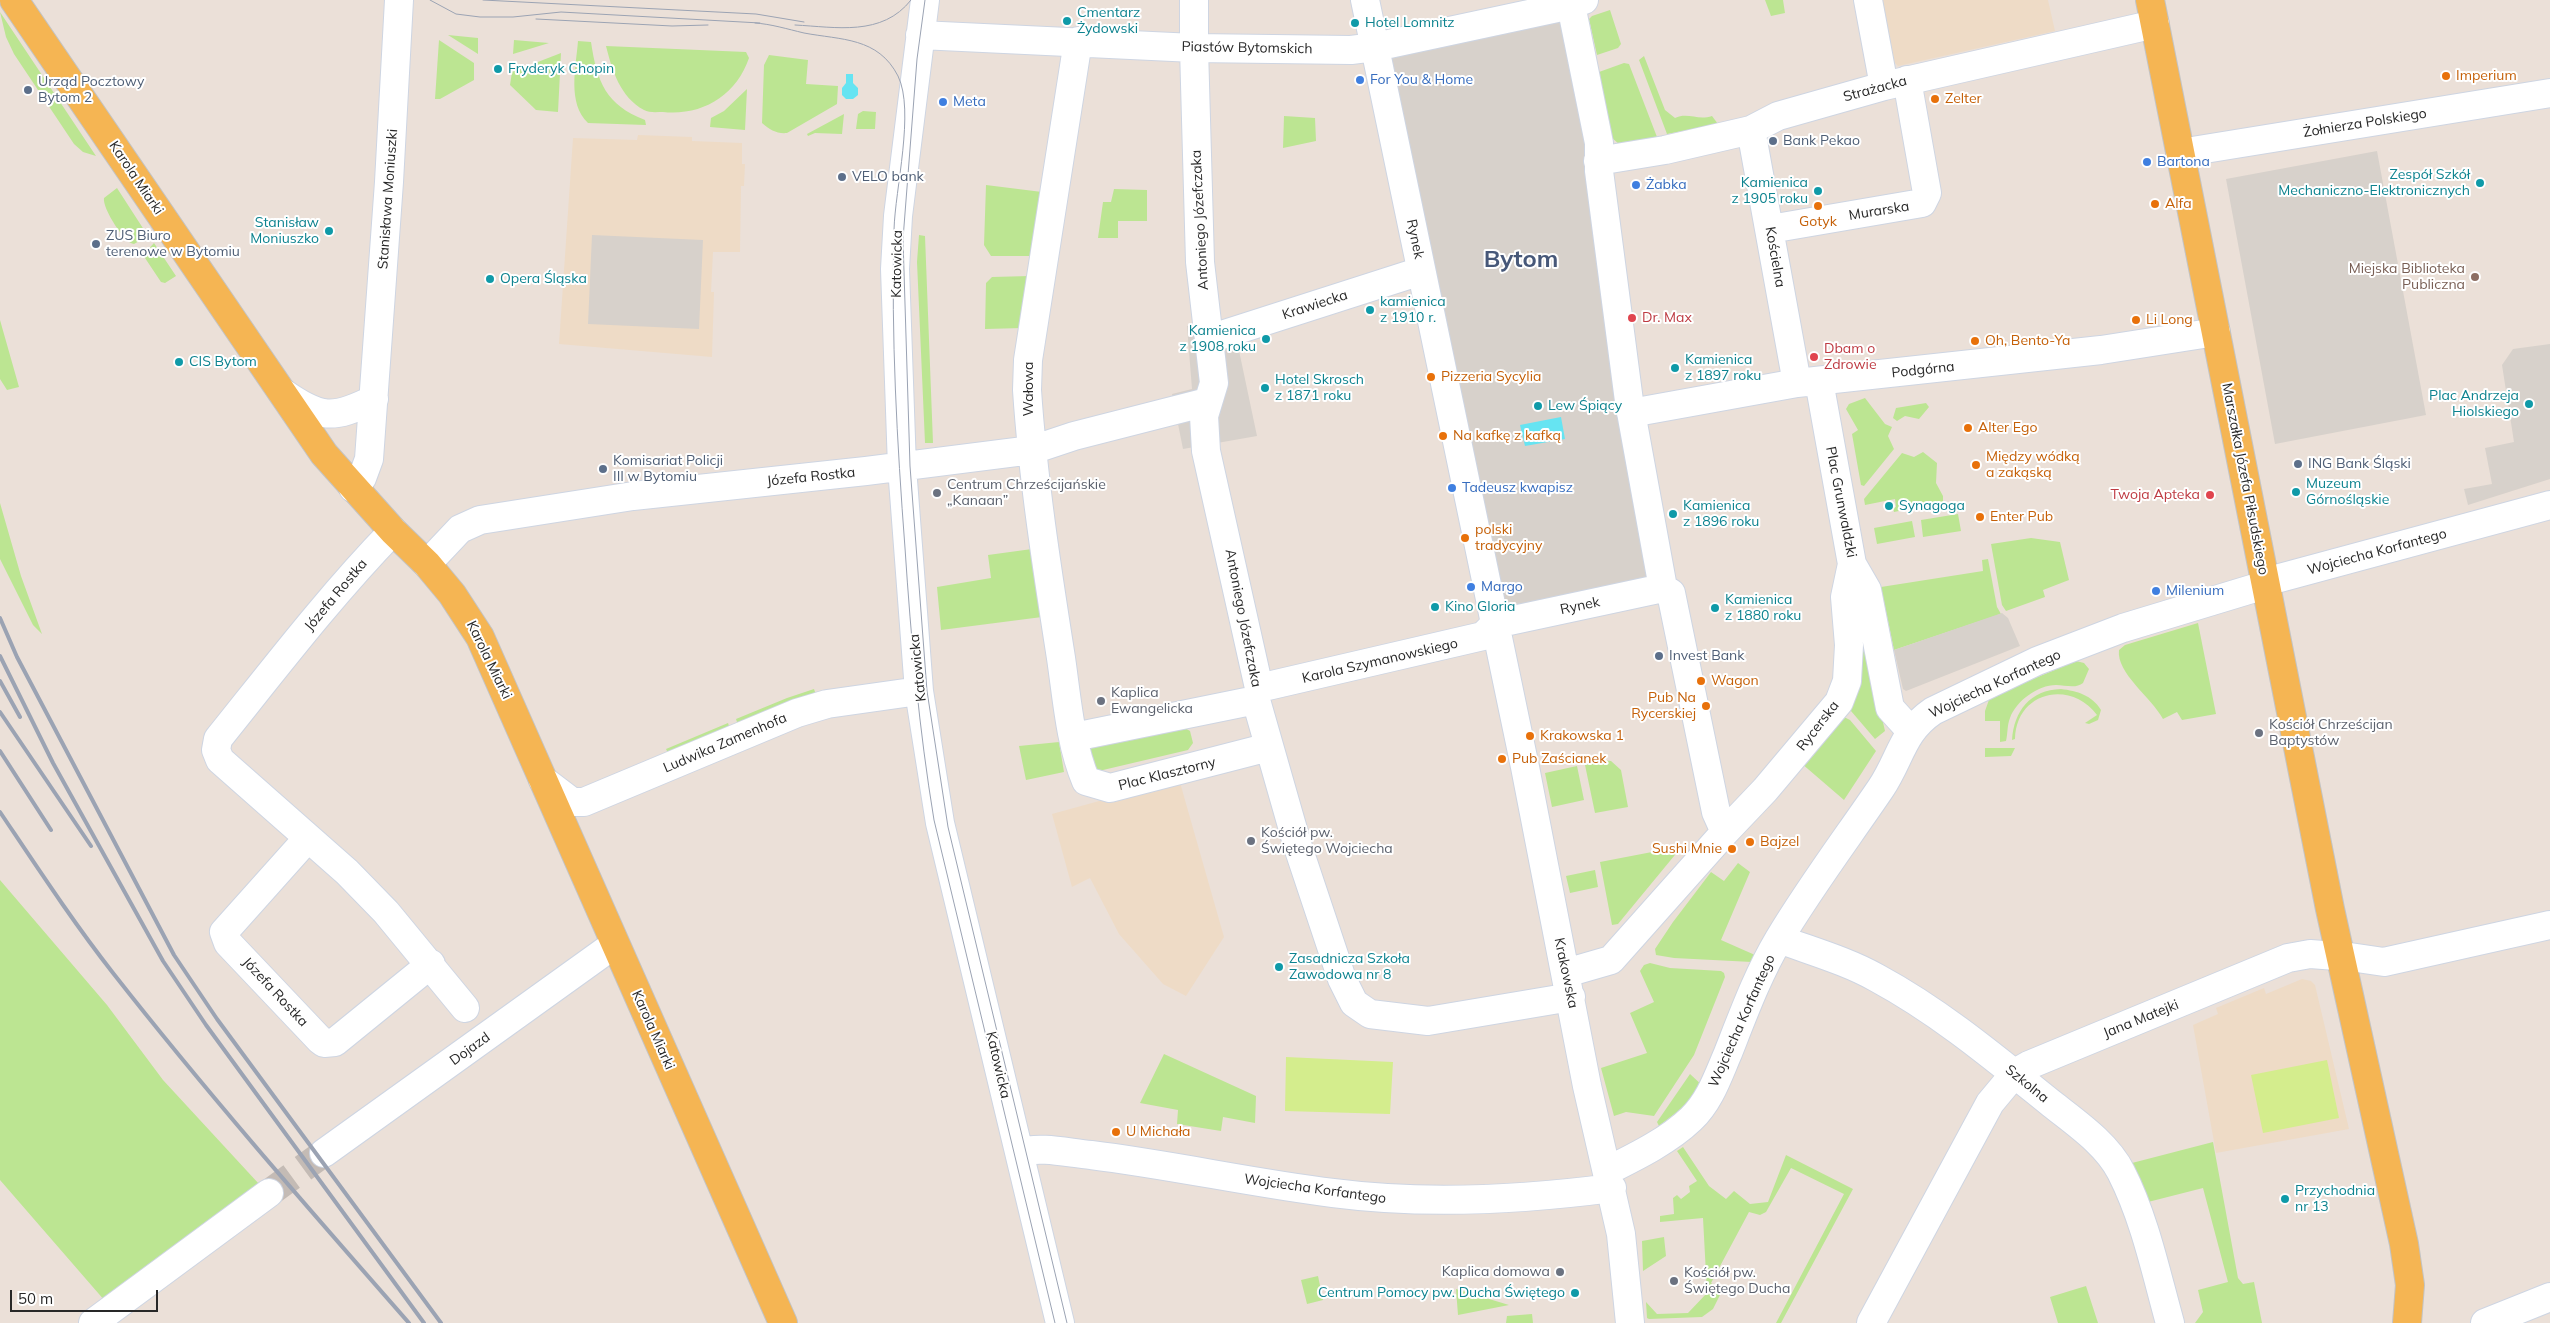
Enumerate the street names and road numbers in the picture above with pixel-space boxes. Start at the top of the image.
street label: Piastów Bytomskich [1181,38,1313,58]
street label: Strażacka [1841,72,1909,106]
street label: Żołnierza Polskiego [2302,105,2428,141]
street label: Stanisława Moniuszki [375,128,401,270]
street label: Karola Miarki [105,138,167,218]
street label: Antoniego Józefczaka [1188,149,1212,291]
street label: Murarska [1848,198,1910,224]
street label: Rynek [1403,218,1427,260]
street label: Kościelna [1761,225,1789,289]
street label: Katowicka [888,230,906,298]
street label: Krawiecka [1280,287,1350,323]
street label: Podgórna [1891,358,1955,382]
street label: Wałowa [1021,362,1037,416]
street label: Marszałka Józefa Piłsudskiego [2218,382,2272,576]
street label: Plac Grunwaldzki [1822,445,1860,559]
street label: Józefa Rostka [766,464,856,490]
street label: Wojciecha Korfantego [2306,525,2448,579]
street label: Antoniego Józefczaka [1221,547,1265,689]
street label: Józefa Rostka [301,556,371,634]
street label: Rynek [1559,594,1601,618]
street label: Karola Miarki [463,618,515,702]
street label: Katowicka [906,633,930,703]
street label: Karola Szymanowskiego [1300,635,1460,687]
street label: Wojciecha Korfantego [1926,646,2064,722]
street label: Rycerska [1793,698,1843,754]
street label: Ludwika Zamenhofa [661,709,789,777]
street label: Plac Klasztorny [1117,754,1217,794]
street label: Krakowska [1550,936,1582,1010]
street label: Wojciecha Korfantego [1705,952,1779,1090]
street label: Józefa Rostka [239,954,311,1030]
street label: Karola Miarki [628,988,678,1072]
street label: Jana Matejki [2101,996,2181,1042]
street label: Dojazd [447,1029,493,1069]
street label: Katowicka [982,1030,1014,1100]
street label: Szkolna [2002,1061,2052,1107]
street label: Wojciecha Korfantego [1243,1171,1387,1207]

